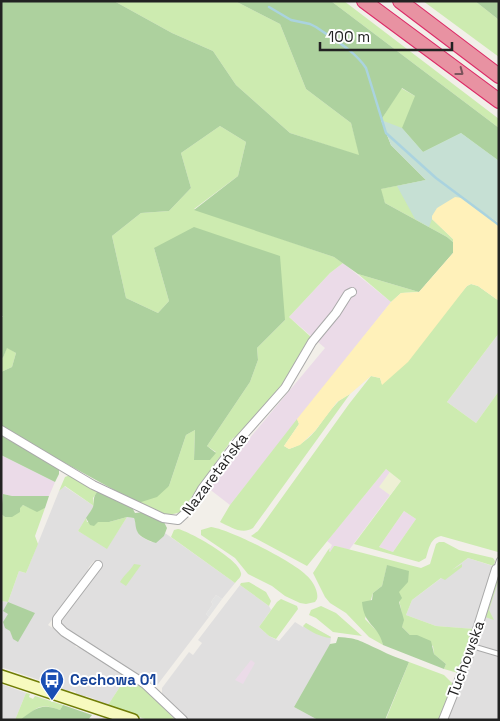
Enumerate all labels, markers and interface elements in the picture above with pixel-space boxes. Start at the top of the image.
scale bar [320,20,452,52]
text: 100 m [328,27,370,46]
one-way arrow [454,66,464,75]
street label: Nazaretańska [178,429,252,519]
street label: Tuchowska [443,617,488,700]
bus stop icon: Cechowa 01 [39,667,65,701]
place label: Cechowa 01 [70,670,156,689]

